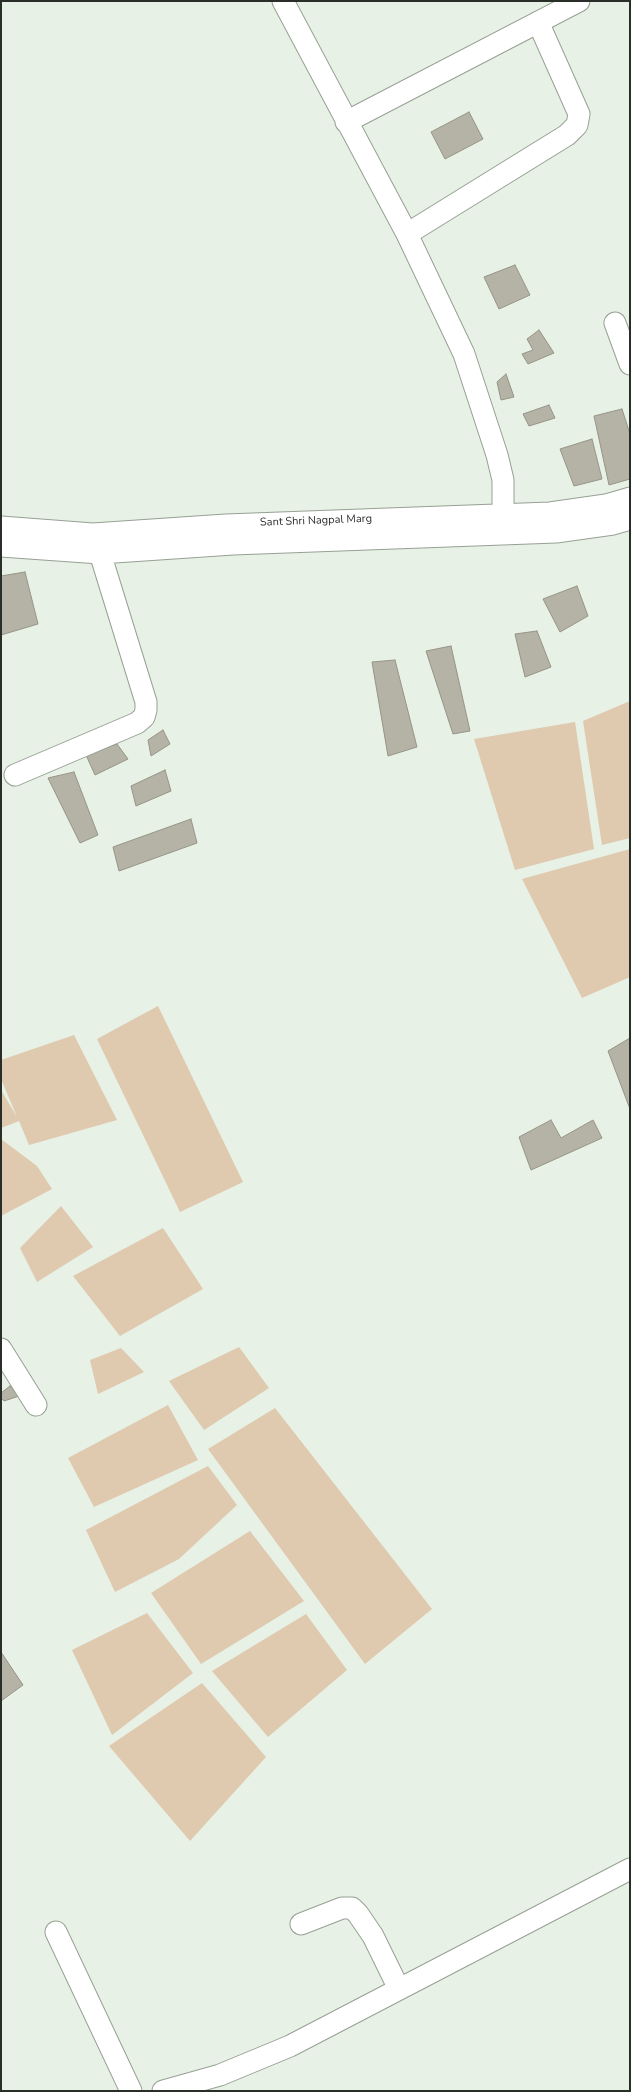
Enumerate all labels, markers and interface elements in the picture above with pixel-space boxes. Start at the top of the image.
street label: Sant Shri Nagpal Marg [260,512,372,530]

